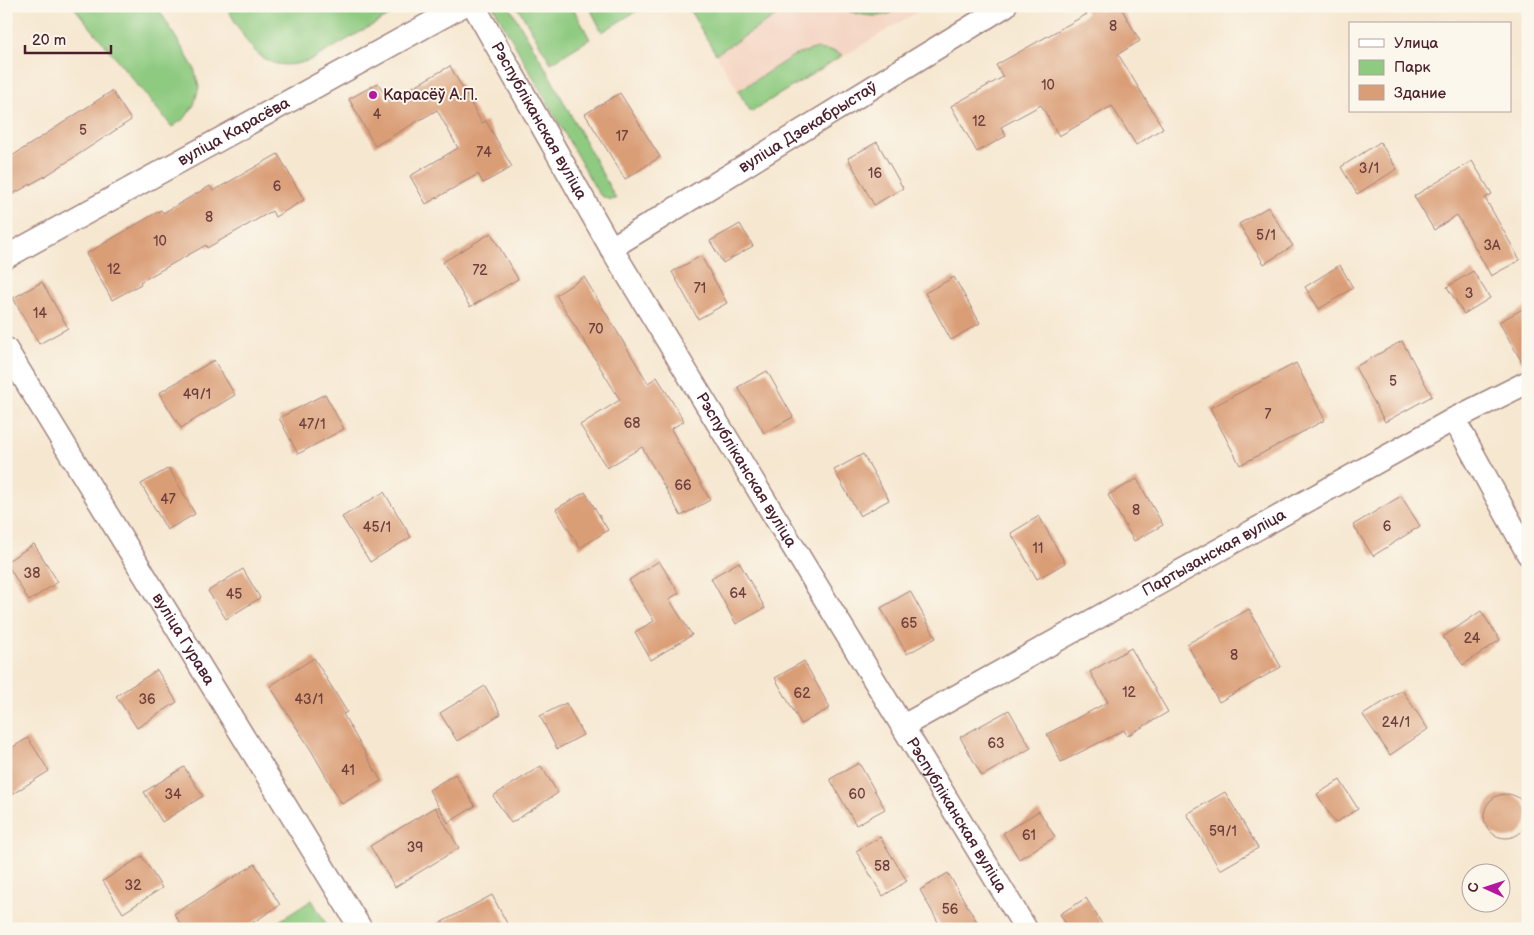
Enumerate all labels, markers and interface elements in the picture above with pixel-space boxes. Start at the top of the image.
house number: 8 [1109,18,1117,35]
scale bar [25,22,111,54]
legend [1349,22,1512,112]
text: 20 m [32,31,66,50]
text: Улица [1394,34,1439,53]
street label: Рэспубліканская вуліца [487,39,591,203]
text: Парк [1394,58,1431,77]
street label: вуліца Дзекабрыстаў [735,77,881,177]
house number: 10 [1041,77,1055,94]
text: Здание [1394,84,1446,103]
place label: Карасёў А.П. [383,86,478,105]
marker: Карасёў А.П. [367,89,379,101]
street label: вуліца Карасёва [175,93,294,170]
house number: 4 [373,106,382,123]
house number: 12 [972,113,987,130]
house number: 5 [79,122,87,139]
house number: 17 [616,128,628,145]
house number: 74 [476,144,492,161]
house number: 3/1 [1359,160,1379,177]
house number: 16 [868,165,882,182]
house number: 6 [273,178,282,195]
house number: 8 [205,209,213,226]
house number: 5/1 [1256,227,1276,244]
house number: 10 [153,233,167,250]
house number: 3А [1483,237,1501,254]
house number: 12 [107,261,122,278]
house number: 72 [472,262,488,279]
house number: 71 [694,280,706,297]
house number: 3 [1465,285,1473,302]
house number: 14 [33,305,47,322]
house number: 70 [588,321,604,338]
house number: 5 [1389,373,1397,390]
house number: 49/1 [183,386,211,403]
street label: Рэспубліканская вуліца [692,389,801,551]
house number: 7 [1265,406,1272,423]
house number: 68 [624,415,640,432]
house number: 47/1 [298,416,326,433]
house number: 66 [674,477,692,494]
house number: 47 [160,491,176,508]
house number: 8 [1132,502,1140,519]
street label: Партызанская вуліца [1139,505,1290,600]
house number: 6 [1383,518,1392,535]
house number: 45/1 [363,519,391,536]
house number: 11 [1033,540,1043,557]
house number: 38 [24,565,40,582]
house number: 64 [729,585,747,602]
house number: 45 [226,586,242,603]
street label: вуліца Гурава [148,589,219,689]
house number: 65 [901,615,917,632]
house number: 24 [1464,630,1481,647]
house number: 8 [1230,647,1238,664]
house number: 12 [1122,684,1137,701]
house number: 62 [794,685,811,702]
house number: 36 [138,691,156,708]
house number: 43/1 [295,691,323,708]
house number: 24/1 [1382,714,1410,731]
street label: Рэспубліканская вуліца [902,734,1011,896]
house number: 63 [987,735,1005,752]
house number: 41 [341,762,355,779]
house number: 34 [164,786,182,803]
house number: 60 [849,786,865,803]
house number: 59/1 [1209,823,1237,840]
house number: 61 [1022,827,1036,844]
house number: 39 [407,839,423,856]
house number: 58 [874,858,890,875]
north arrow [1462,862,1512,912]
house number: 32 [125,877,142,894]
text: С [1465,882,1482,893]
house number: 56 [942,901,959,918]

